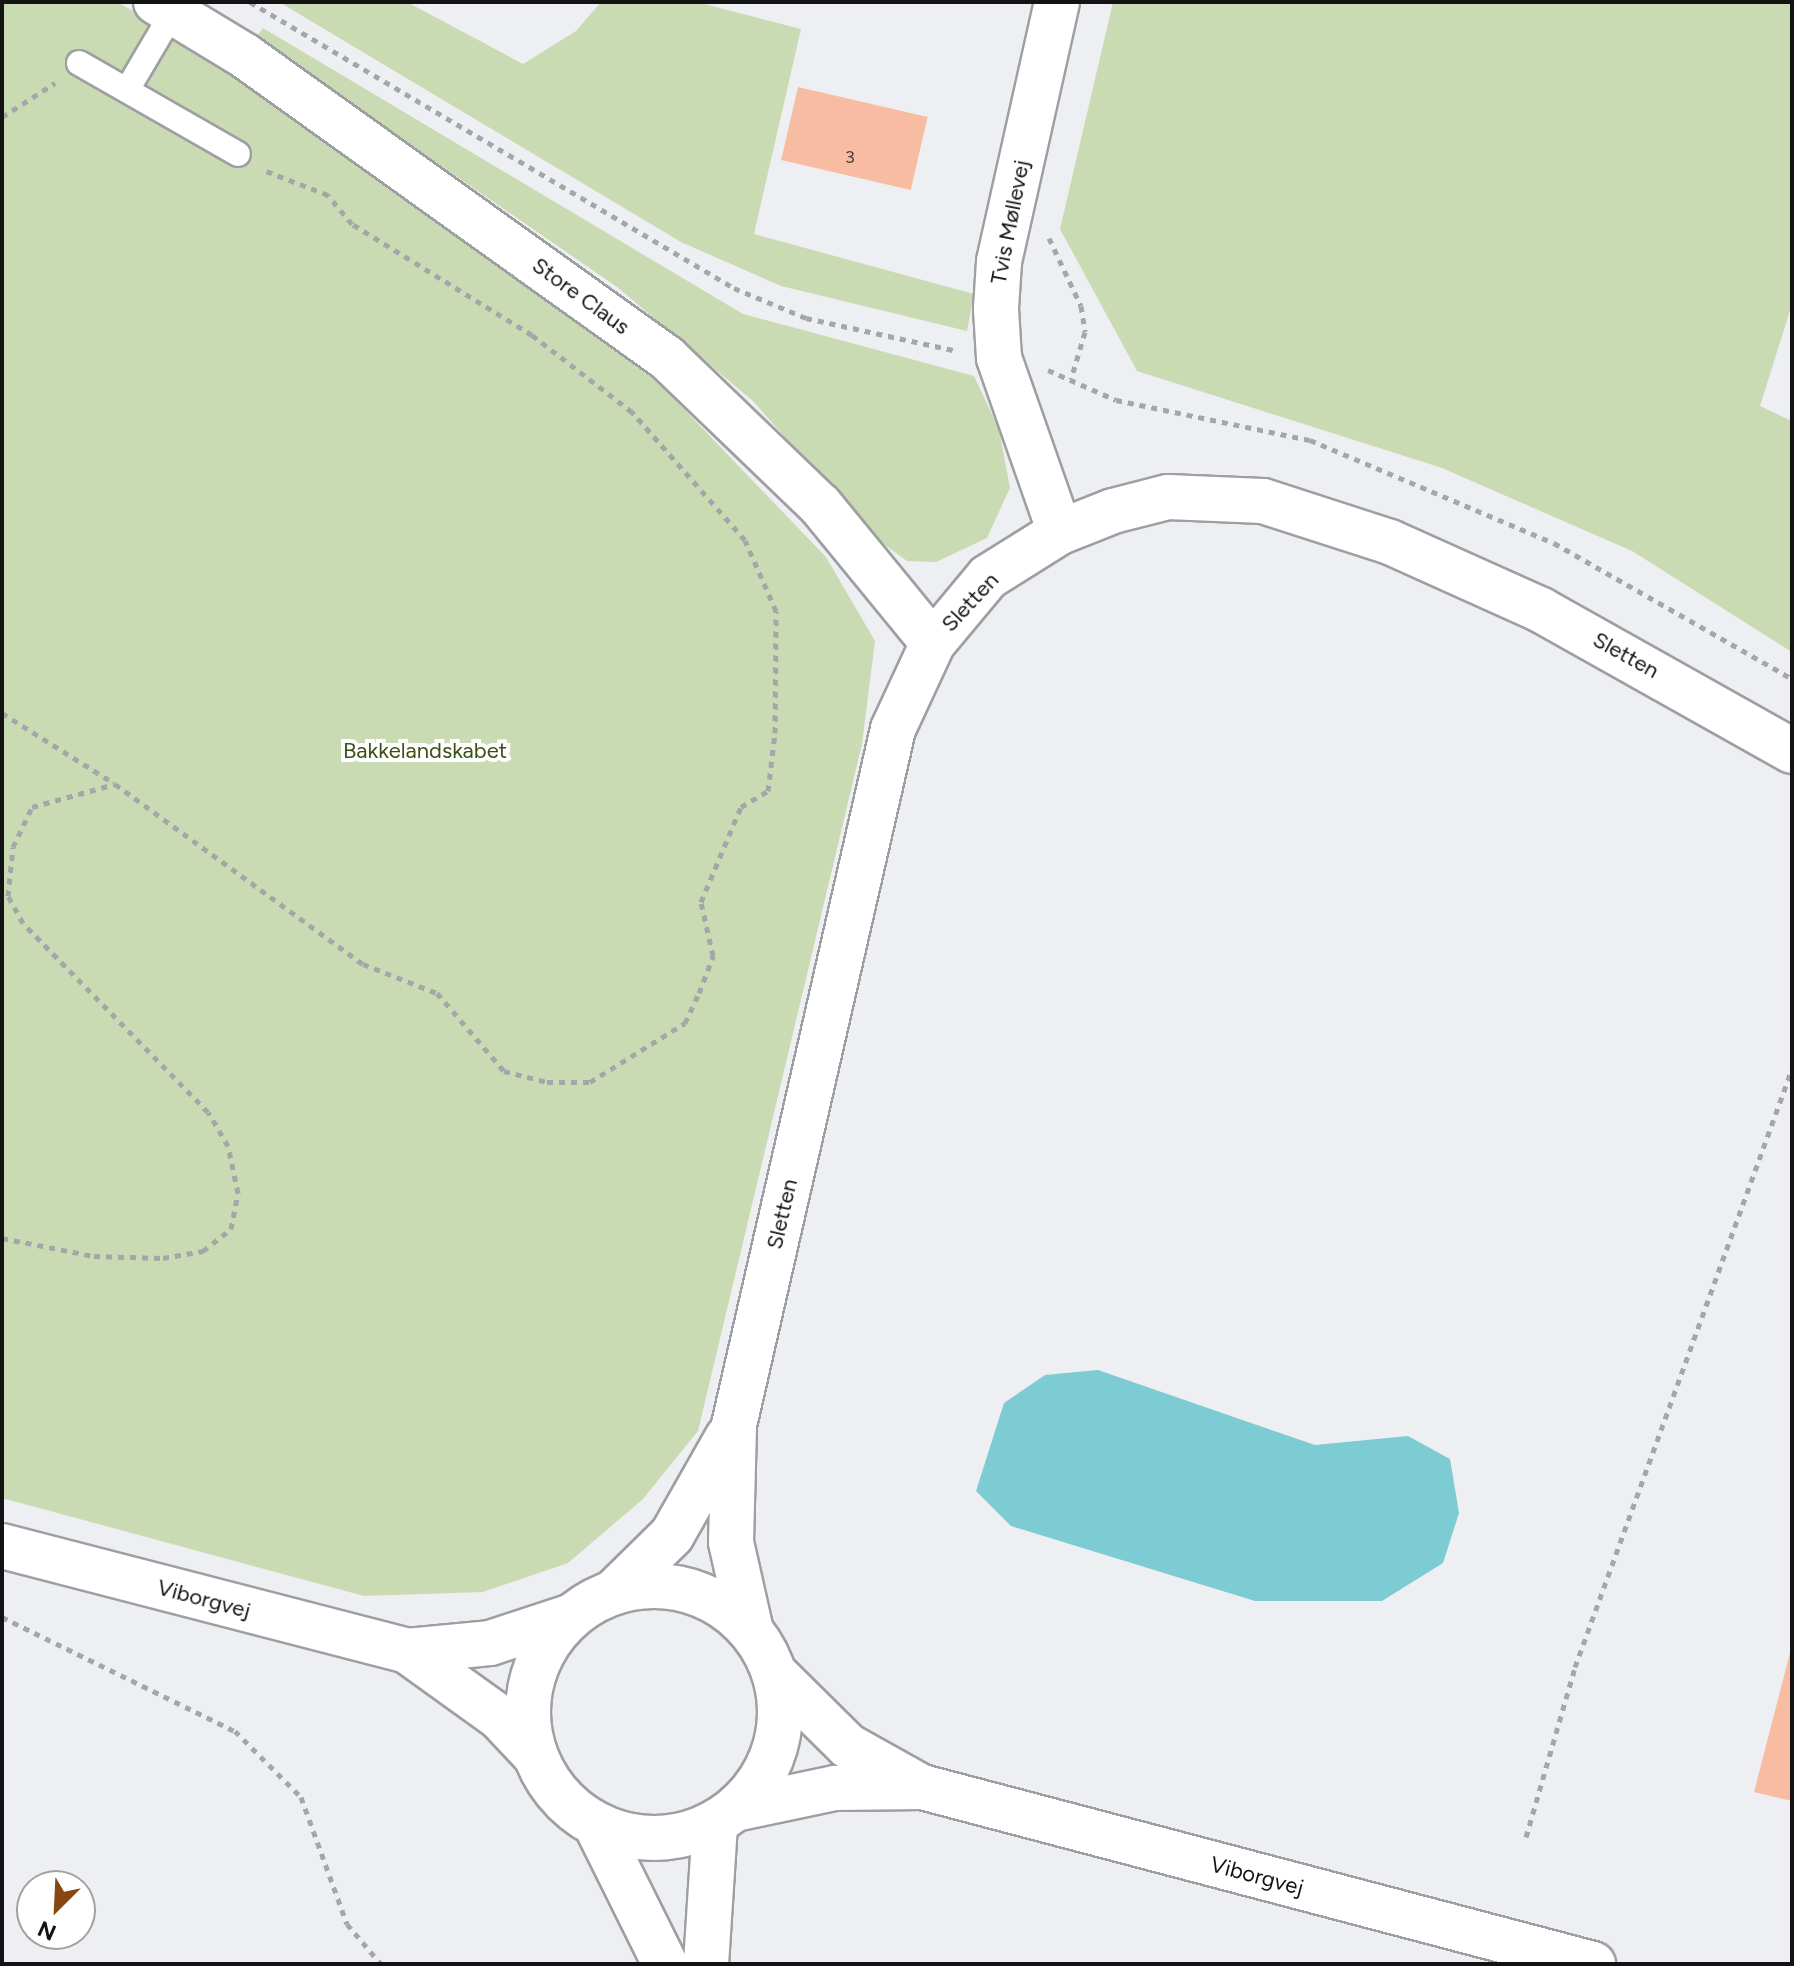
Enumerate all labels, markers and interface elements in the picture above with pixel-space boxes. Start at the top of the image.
house number: 3 [845,146,855,168]
street label: Tvis Møllevej [985,158,1035,286]
street label: Store Claus [527,252,635,340]
street label: Sletten [936,567,1004,637]
street label: Sletten [1588,626,1664,684]
park label: Bakkelandskabet [343,738,507,764]
street label: Sletten [761,1176,803,1252]
street label: Viborgvej [154,1574,254,1624]
street label: Viborgvej [1207,1851,1307,1901]
north arrow [16,1870,96,1950]
text: N [34,1915,60,1946]

